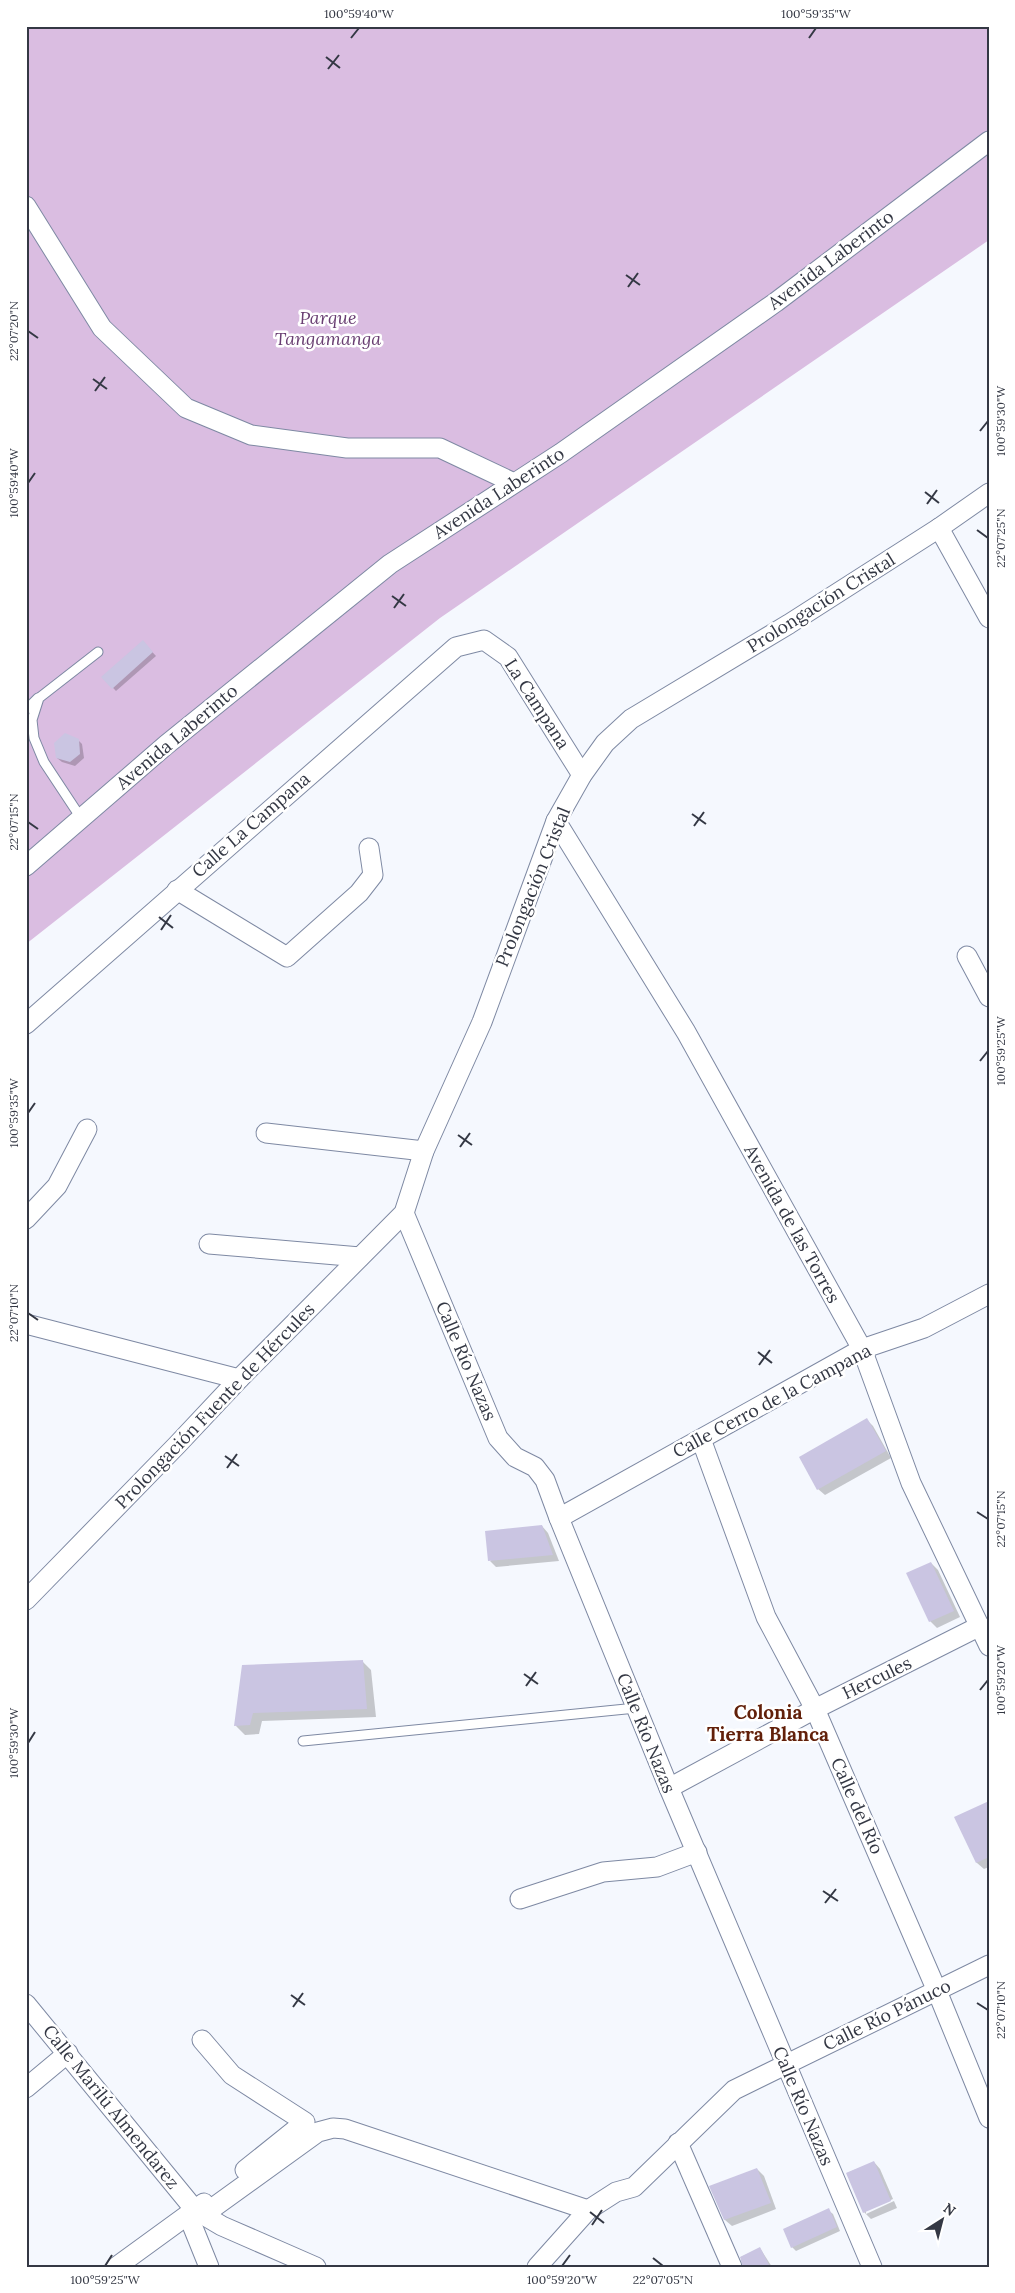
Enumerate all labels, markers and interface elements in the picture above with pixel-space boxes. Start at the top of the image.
text: 100°59'40"W [324,6,395,21]
text: 100°59'35"W [781,6,852,21]
street label: Avenida Laberinto [762,205,898,315]
text: 22°07'20"N [6,301,21,361]
park label: Parque Tangamanga [275,306,381,350]
text: 100°59'30"W [993,385,1008,456]
street label: Avenida Laberinto [428,442,569,544]
text: 100°59'40"W [6,447,21,518]
text: 22°07'25"N [993,508,1008,568]
street label: Prolongación Cristal [742,548,899,657]
street label: La Campana [500,654,575,753]
street label: Avenida Laberinto [110,679,242,795]
street label: Calle La Campana [187,767,315,882]
text: 22°07'15"N [6,793,21,851]
street label: Prolongación Cristal [490,803,575,970]
text: 100°59'25"W [993,1015,1008,1086]
text: 100°59'35"W [6,1077,21,1148]
street label: Avenida de las Torres [739,1140,846,1307]
text: 22°07'10"N [6,1284,21,1342]
street label: Prolongación Fuente de Hércules [110,1298,319,1513]
street label: Calle Río Nazas [431,1298,502,1424]
street label: Calle Cerro de la Campana [669,1338,875,1463]
text: 22°07'15"N [993,1490,1008,1548]
text: 100°59'20"W [993,1644,1008,1715]
street label: Hercules [838,1651,915,1704]
street label: Calle Río Nazas [612,1669,681,1796]
district label: Colonia Tierra Blanca [707,1700,829,1746]
text: 100°59'30"W [6,1707,21,1778]
street label: Calle del Río [826,1754,889,1858]
street label: Calle Río Pánuco [819,1974,955,2055]
text: 22°07'10"N [993,1981,1008,2039]
street label: Calle Marilú Almendarez [38,2020,185,2194]
street label: Calle Río Nazas [768,2043,839,2169]
north arrow [918,2196,968,2246]
text: N [940,2199,959,2220]
text: 100°59'25"W [70,2272,141,2287]
text: 100°59'20"W [527,2272,598,2287]
text: 22°07'05"N [633,2272,693,2287]

